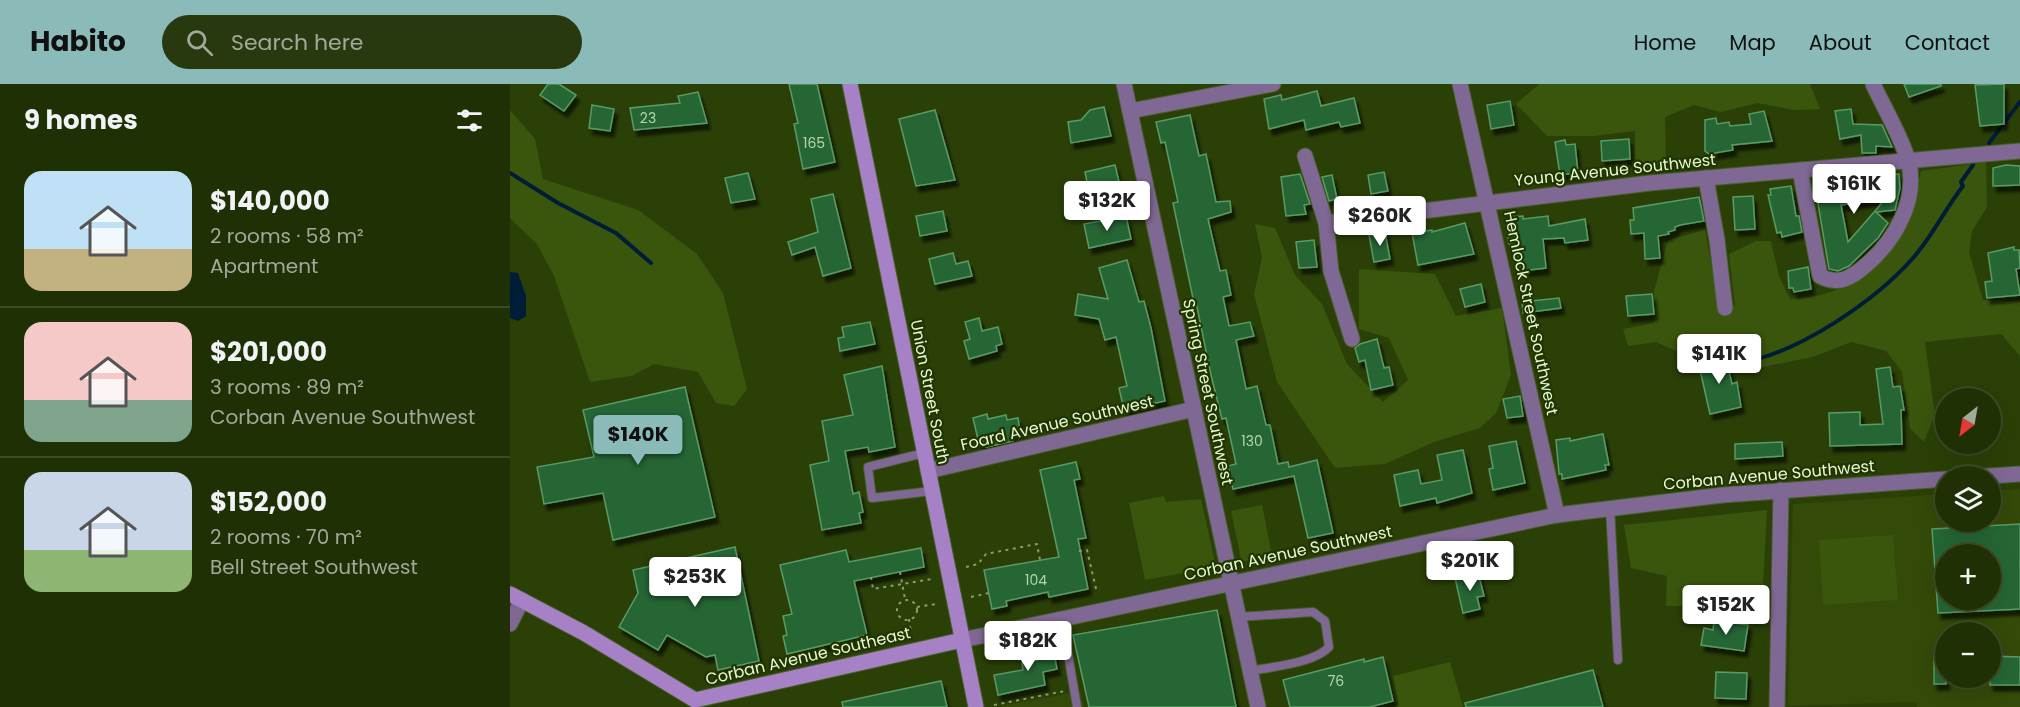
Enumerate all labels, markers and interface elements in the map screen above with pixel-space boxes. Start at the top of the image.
search box [162,15,582,69]
text: Habito [30,22,126,61]
icon: search [183,26,216,59]
text: Search here [231,27,363,58]
text: Home [1634,28,1696,57]
text: Map [1729,28,1776,57]
text: About [1809,28,1872,57]
text: Contact [1905,28,1990,57]
text: 9 homes [24,102,138,138]
icon: filters [453,104,486,137]
house number: 23 [640,108,656,128]
house number: 165 [803,133,825,153]
street label: Young Avenue Southwest [1513,148,1717,192]
pin: $161K [1812,164,1896,215]
text: $161K [1827,169,1881,197]
pin: $132K [1065,181,1149,232]
text: $140,000 [210,183,330,219]
text: $132K [1078,186,1136,214]
icon: home [72,195,144,267]
pin: $260K [1338,196,1422,247]
text: $260K [1348,201,1412,229]
street label: Hemlock Street Southwest [1498,209,1564,417]
text: 2 rooms · 58 m² [210,222,364,250]
text: Apartment [210,252,318,280]
street label: Spring Street Southwest [1177,297,1239,487]
street label: Union Street South [905,318,955,466]
text: $201,000 [210,334,327,370]
pin: $141K [1677,334,1761,385]
text: $141K [1691,339,1747,367]
icon: home [72,346,144,418]
text: 3 rooms · 89 m² [210,373,364,401]
north arrow [1935,388,2001,454]
map controls [1935,388,2001,688]
street label: Foard Avenue Southwest [958,390,1156,456]
text: Corban Avenue Southwest [210,403,475,431]
pin: $140K [596,415,680,466]
text: $140K [607,420,669,448]
house number: 130 [1241,431,1263,451]
street label: Corban Avenue Southwest [1662,454,1876,496]
button: layers [1935,466,2001,532]
text: $152,000 [210,484,327,520]
icon: home [72,496,144,568]
street label: Corban Avenue Southwest [1182,520,1394,586]
text: 2 rooms · 70 m² [210,523,362,551]
pin: $201K [1428,541,1512,592]
button: + [1935,544,2001,610]
text: $201K [1440,546,1500,574]
text: Bell Street Southwest [210,553,418,581]
pin: $253K [653,557,737,608]
text: $253K [663,562,727,590]
house number: 104 [1025,570,1047,590]
pin: $152K [1684,585,1768,636]
text: $152K [1696,590,1756,618]
street label: Corban Avenue Southeast [703,621,913,691]
pin: $182K [986,621,1070,672]
button: − [1935,622,2001,688]
text: $182K [999,626,1058,654]
house number: 76 [1328,671,1344,691]

